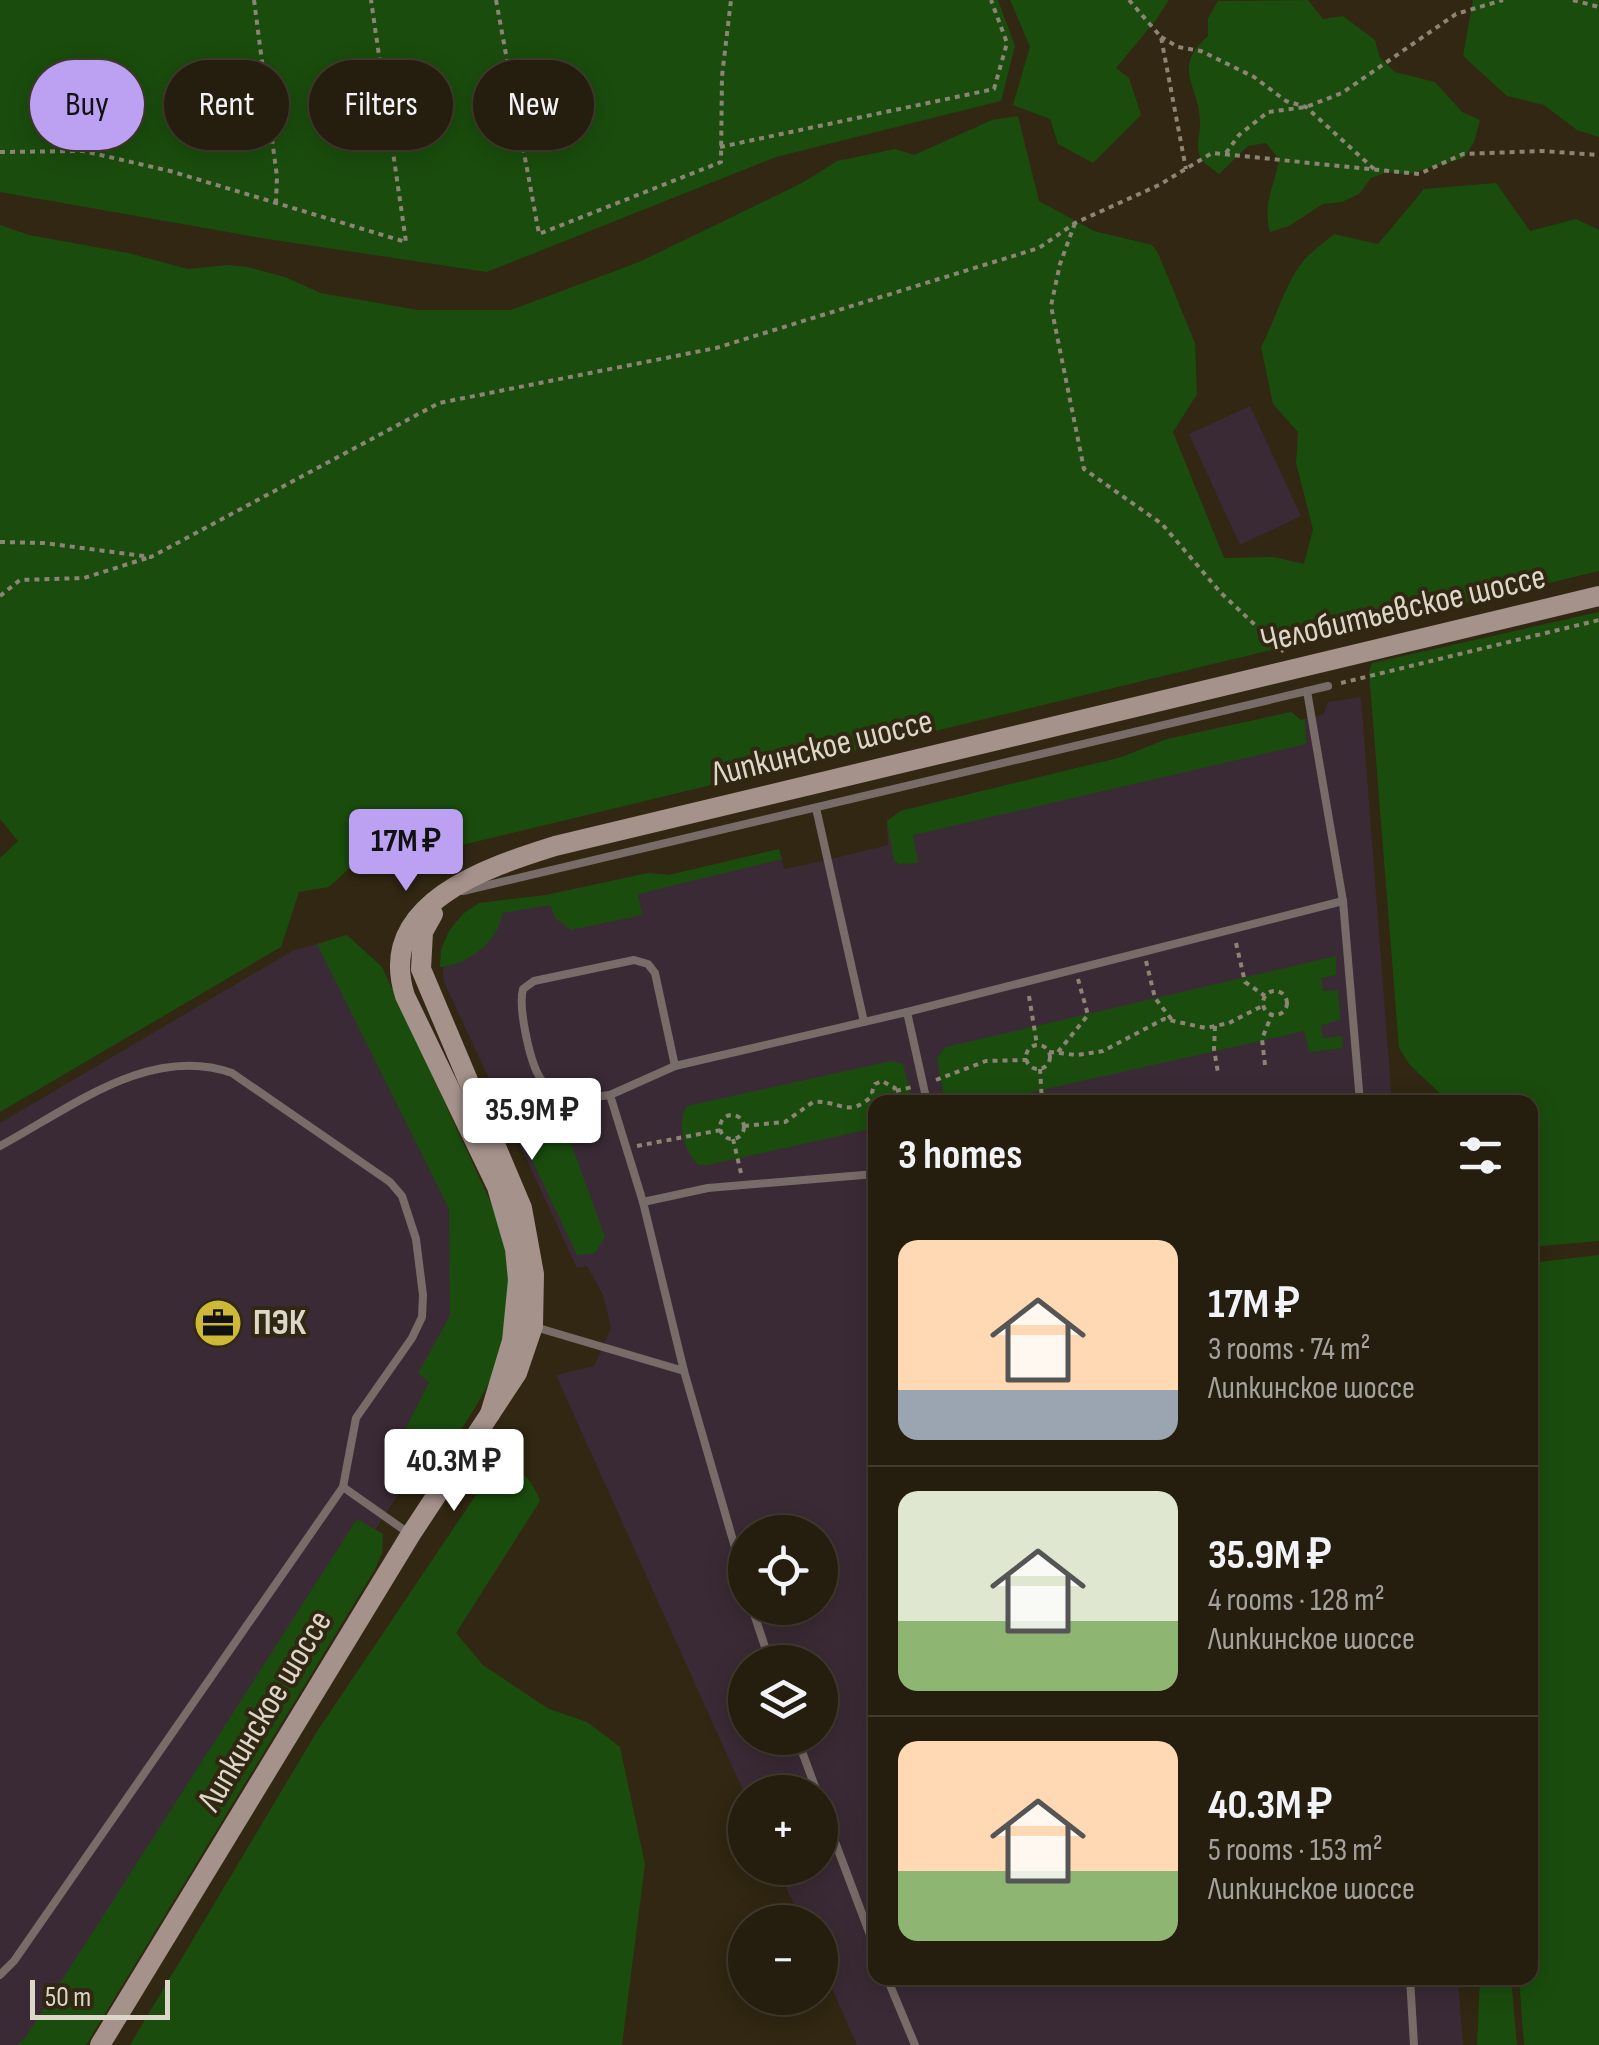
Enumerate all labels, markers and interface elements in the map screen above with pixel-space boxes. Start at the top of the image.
chip: Buy [30,60,144,150]
chip: Rent [164,60,289,150]
chip: Filters [309,60,453,150]
chip: New [473,60,594,150]
street label: Челобитьевское шоссе [1256,555,1550,663]
street label: Липкинское шоссе [706,700,937,796]
pin: 17M ₽ [336,809,476,894]
text: 17M ₽ [371,822,441,861]
pin: 35.9M ₽ [440,1078,624,1163]
text: 35.9M ₽ [485,1091,579,1130]
icon: filters [1453,1128,1508,1183]
text: 3 homes [898,1130,1022,1181]
text: 17M ₽ [1208,1279,1300,1330]
icon: home [978,1280,1098,1400]
office icon: ПЭК [192,1297,244,1349]
place label: ПЭК [253,1302,307,1345]
text: 3 rooms · 74 m² [1208,1330,1370,1369]
text: Липкинское шоссе [1208,1369,1415,1408]
pin: 40.3M ₽ [362,1429,546,1514]
text: 40.3M ₽ [407,1442,501,1481]
map controls [728,1515,838,2015]
button: locate [728,1515,838,1625]
text: 35.9M ₽ [1208,1530,1332,1581]
icon: home [978,1531,1098,1651]
text: 4 rooms · 128 m² [1208,1581,1385,1620]
street label: Липкинское шоссе [188,1603,342,1820]
text: Липкинское шоссе [1208,1620,1415,1659]
button: layers [728,1645,838,1755]
button: + [728,1775,838,1885]
text: 40.3M ₽ [1208,1780,1333,1831]
icon: home [978,1781,1098,1901]
text: 5 rooms · 153 m² [1208,1831,1383,1870]
text: Липкинское шоссе [1208,1870,1415,1909]
button: − [728,1905,838,2015]
scale bar [30,1975,170,2020]
text: 50 m [45,1981,91,2014]

